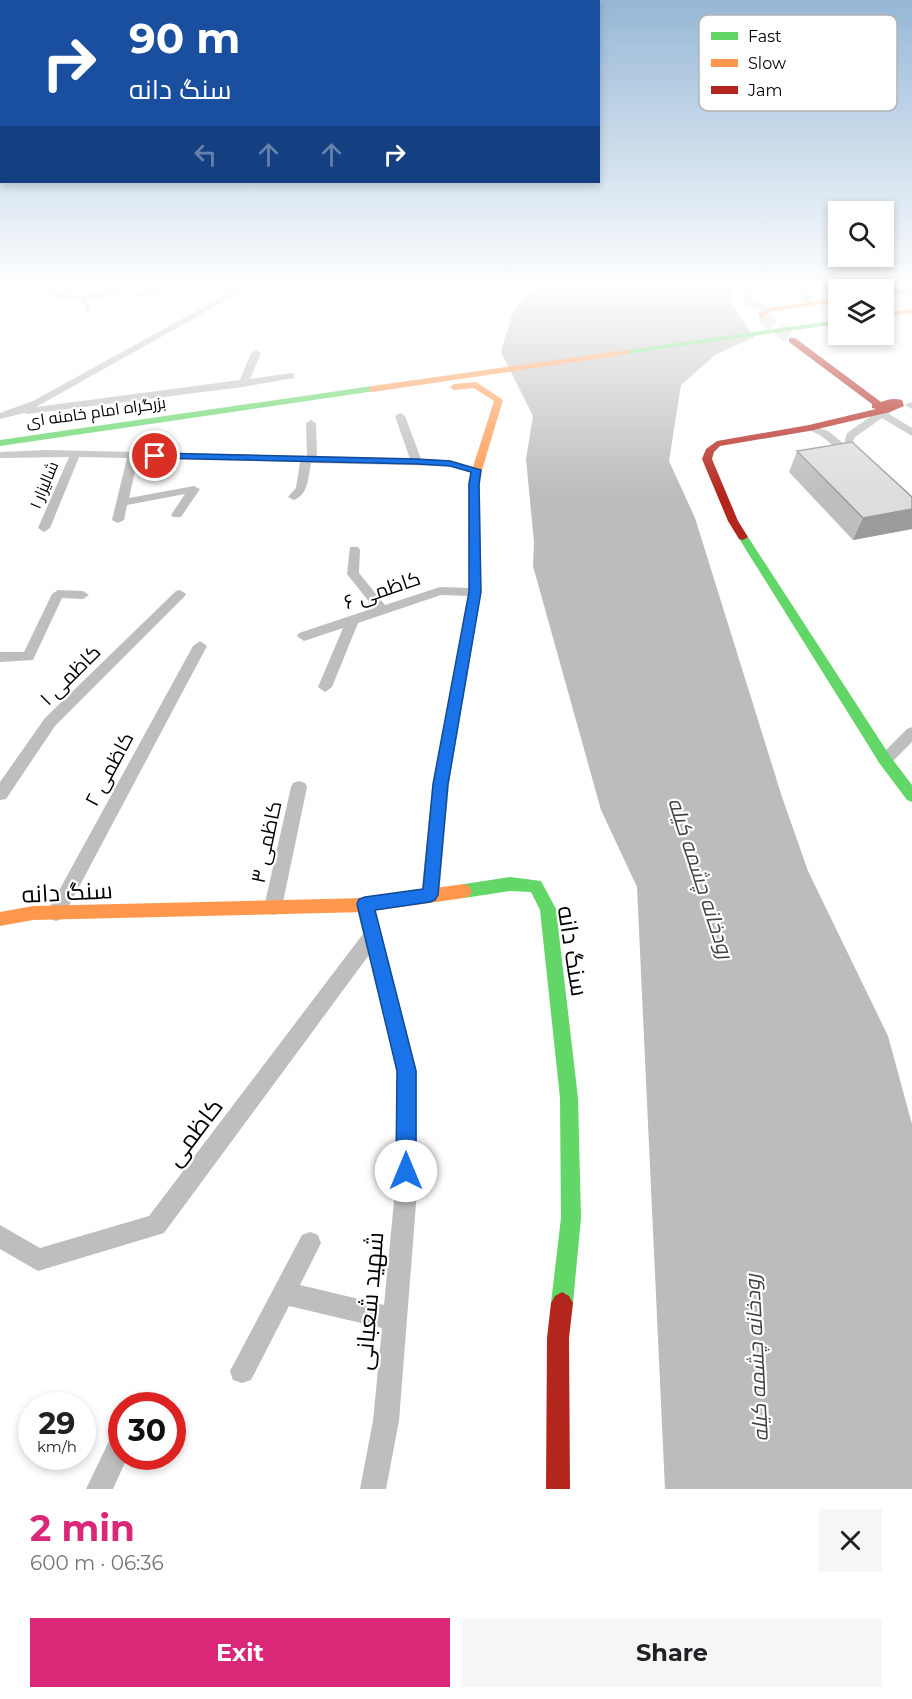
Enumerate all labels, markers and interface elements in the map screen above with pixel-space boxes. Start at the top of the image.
text: 90 m [129,12,240,64]
legend [699,15,897,111]
icon: right [30,24,108,102]
text: Fast [748,27,782,46]
text: Slow [748,54,786,73]
text: سنگ دانه [129,73,232,106]
text: Jam [747,81,782,100]
icon: left [189,138,222,171]
icon: ahead [252,138,285,171]
icon: ahead [315,138,348,171]
icon: right [378,138,411,171]
map controls [828,201,894,345]
button: search [828,201,894,267]
button: layers [828,279,894,345]
street label: بزرگراه امام خامنه ای [25,393,167,433]
pin [129,430,180,481]
icon: arrive [138,439,171,472]
street label: شالیزار ۱ [26,458,62,512]
street label: کاظمی ۶ [341,566,424,615]
street label: کاظمی ۱ [35,640,106,711]
street label: کاظمی ۲ [80,728,139,811]
water label: رودخانه چشمه کیله [661,794,739,964]
street label: کاظمی ۳ [246,799,287,885]
street label: سنگ دانه [21,875,113,909]
street label: سنگ دانه [552,904,594,998]
street label: کاظمی [159,1092,229,1172]
position arrow [374,1139,438,1203]
street label: شهید شعبانی [349,1231,389,1371]
water label: رودخانه چشمه کیله [739,1272,775,1442]
speed limit sign: 30 [108,1392,186,1470]
text: 29 [39,1405,75,1442]
text: km/h [37,1437,77,1456]
text: 2 min [30,1506,135,1550]
button: close [819,1509,882,1572]
text: 600 m · 06:36 [30,1551,164,1575]
button: Exit [30,1618,450,1687]
button: Share [462,1618,882,1687]

